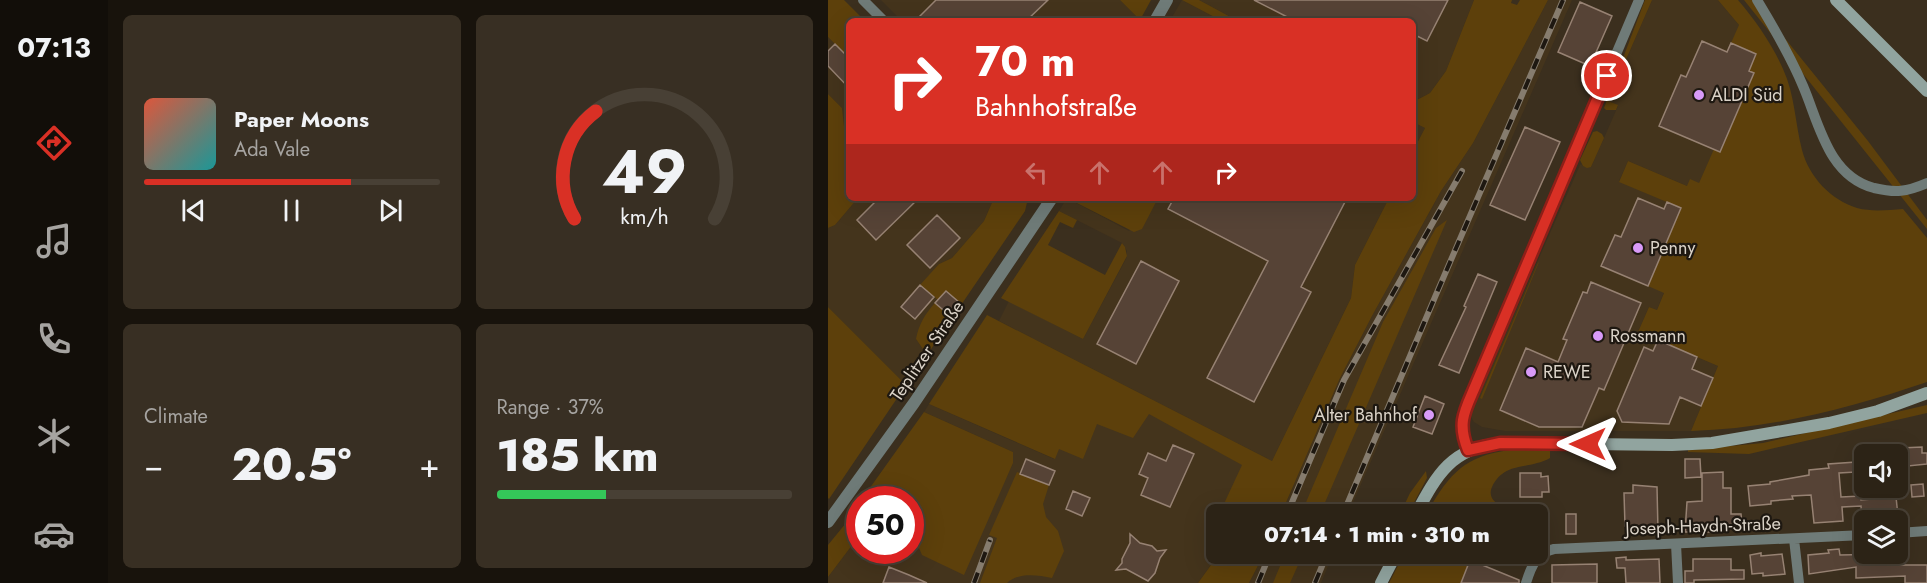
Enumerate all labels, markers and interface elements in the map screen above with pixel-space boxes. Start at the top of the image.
text: 07:13 [17,28,91,67]
text: 70 m [975,31,1075,92]
icon: right [876,42,954,120]
pin [1581,50,1632,101]
icon: arrive [1590,59,1623,92]
place label: ALDI Süd [1711,82,1783,108]
text: Bahnhofstraße [975,87,1137,126]
marker: ALDI Süd [1692,88,1706,102]
text: Paper Moons [234,103,369,135]
icon: directions [33,122,75,164]
text: 49 [602,126,687,216]
text: Ada Vale [234,135,310,164]
icon: left [1020,156,1053,189]
icon: ahead [1083,156,1116,189]
icon: ahead [1146,156,1179,189]
icon: right [1209,156,1242,189]
icon: previous [177,194,210,227]
icon: pause [275,194,308,227]
icon: next [374,194,407,227]
text: km/h [620,202,668,233]
icon: music [33,220,75,262]
place label: Penny [1650,235,1695,261]
marker: Penny [1631,241,1645,255]
street label: Teplitzer Straße [884,295,970,407]
icon: phone [33,318,75,360]
place label: Rossmann [1610,323,1686,349]
marker: Rossmann [1591,329,1605,343]
place label: REWE [1543,359,1591,385]
marker: REWE [1524,365,1538,379]
text: Range · 37% [497,393,604,422]
text: Climate [144,402,208,431]
place label: Alter Bahnhof [1314,402,1418,428]
marker: Alter Bahnhof [1422,408,1436,422]
position arrow [1556,412,1620,476]
icon: climate [33,415,75,457]
text: 185 km [497,423,658,488]
text: 20.5° [231,432,351,497]
text: − [144,442,163,489]
text: + [419,442,440,489]
map controls [1854,444,1908,564]
button: sound [1854,444,1908,498]
speed limit sign: 50 [846,486,924,564]
street label: Joseph-Haydn-Straße [1623,510,1781,542]
button: layers [1854,510,1908,564]
icon: car [33,513,75,555]
text: 07:14 · 1 min · 310 m [1264,518,1490,550]

